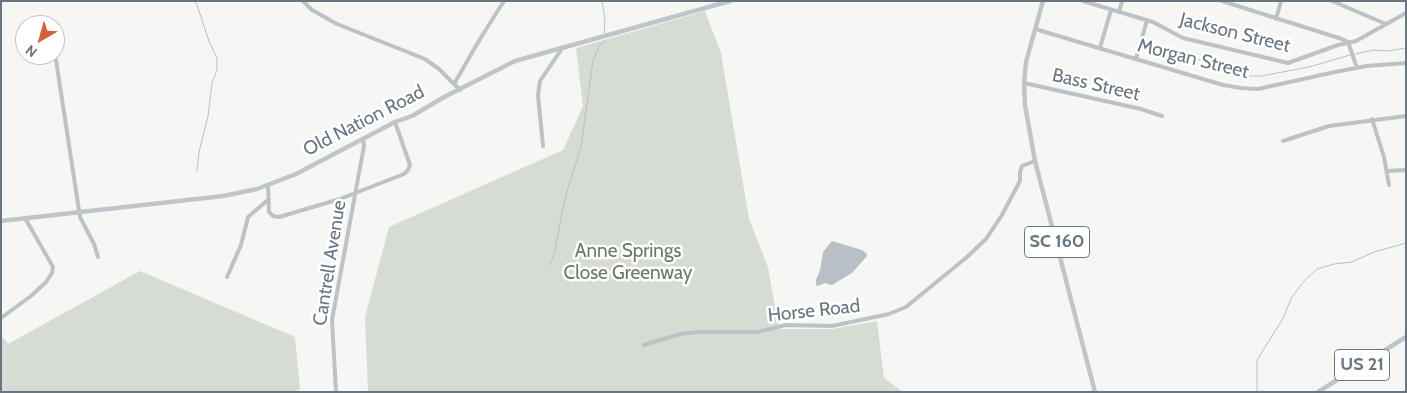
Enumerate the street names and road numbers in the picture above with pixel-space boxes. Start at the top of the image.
street label: Jackson Street [1177,8,1293,58]
street label: Morgan Street [1135,34,1251,84]
street label: Bass Street [1050,64,1142,106]
street label: Old Nation Road [300,81,428,161]
street label: Cantrell Avenue [309,199,351,327]
road number: SC 160 [1024,226,1090,258]
street label: Horse Road [767,295,861,327]
road number: US 21 [1334,350,1390,380]

